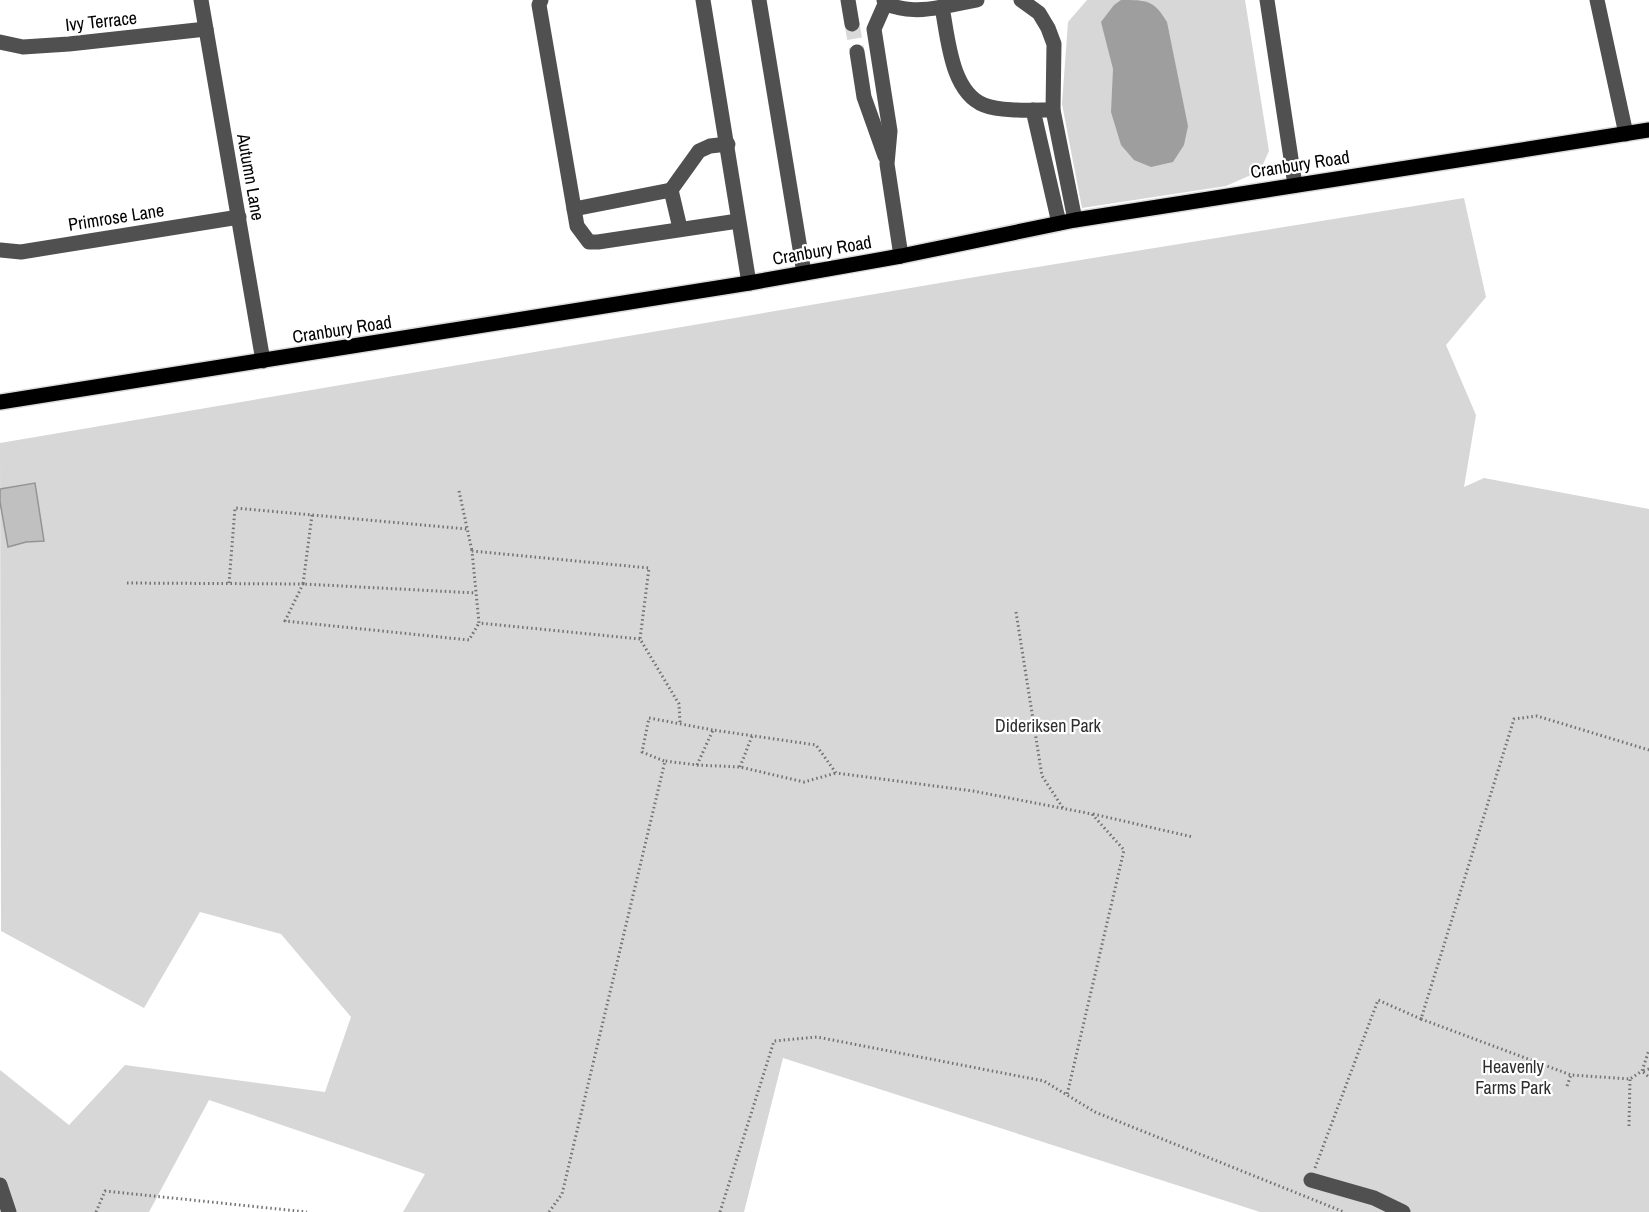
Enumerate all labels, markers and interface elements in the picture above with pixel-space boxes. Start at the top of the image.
street label: Ivy Terrace [64,5,138,37]
street label: Autumn Lane [231,131,271,222]
street label: Cranbury Road [1249,144,1351,184]
street label: Primrose Lane [66,197,166,237]
street label: Cranbury Road [771,229,873,271]
street label: Cranbury Road [291,309,393,349]
park label: Dideriksen Park [995,713,1102,738]
park label: Heavenly Farms Park [1475,1054,1551,1100]

